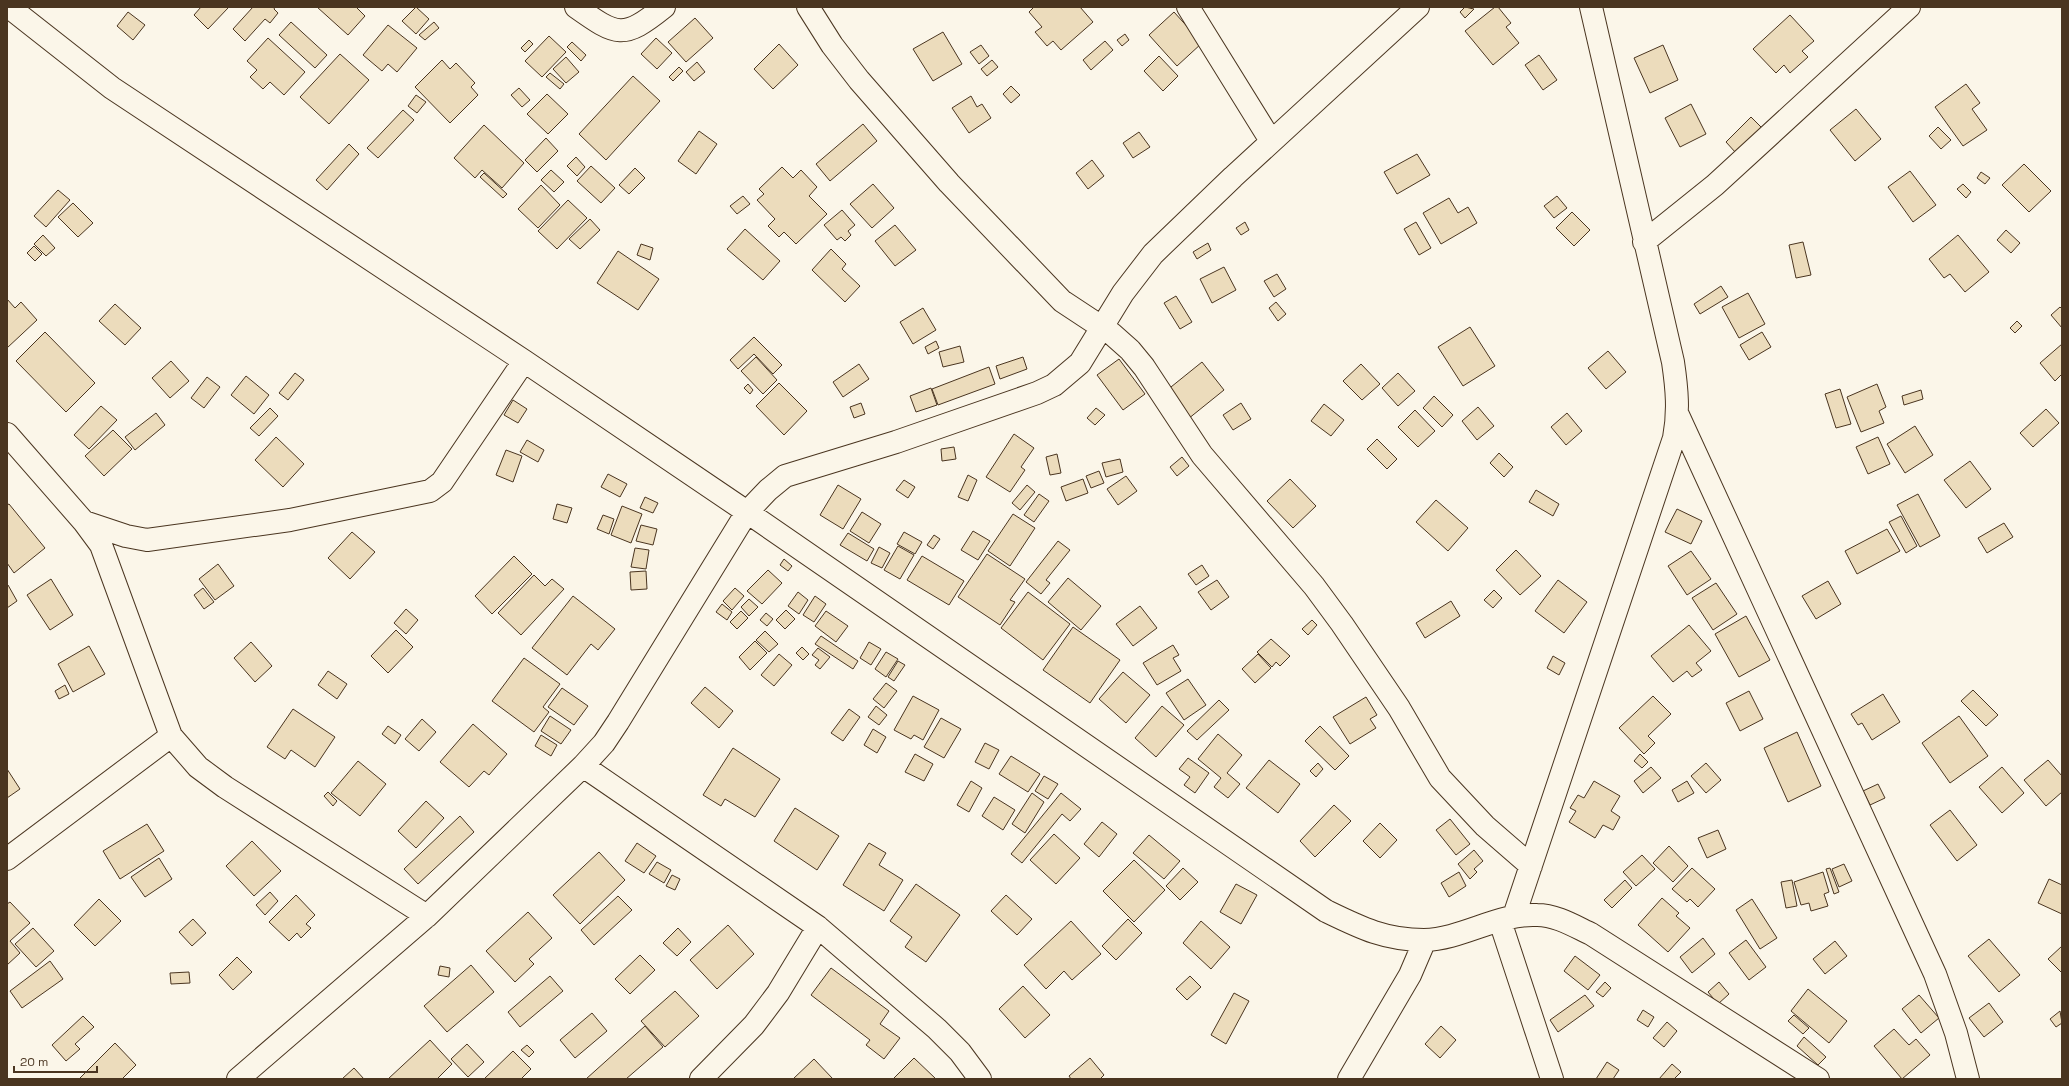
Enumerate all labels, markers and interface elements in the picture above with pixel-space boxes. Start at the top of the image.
scale bar [14,1048,97,1074]
text: 20 m [20,1054,48,1070]

